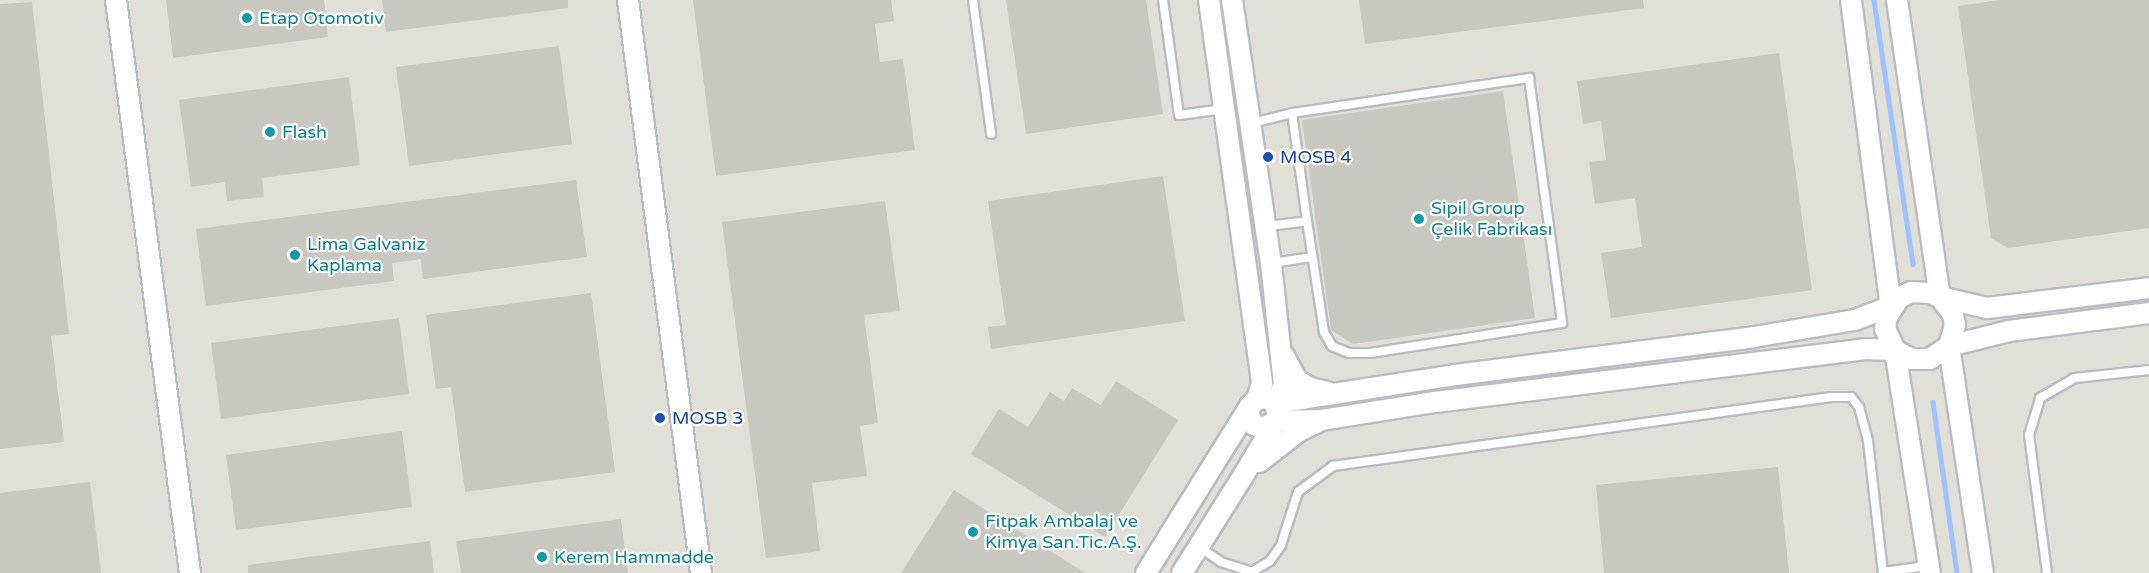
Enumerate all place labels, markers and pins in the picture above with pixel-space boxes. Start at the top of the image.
place label: Etap Otomotiv [259,7,384,29]
marker: Etap Otomotiv [240,11,254,25]
place label: Flash [282,121,327,143]
marker: Flash [263,125,277,139]
place label: MOSB 4 [1280,146,1352,168]
marker: MOSB 4 [1261,150,1275,164]
place label: Sipil Group Çelik Fabrikası [1431,198,1552,240]
marker: Sipil Group Çelik Fabrikası [1412,212,1426,226]
place label: Lima Galvaniz Kaplama [307,234,425,276]
marker: Lima Galvaniz Kaplama [288,248,302,262]
place label: MOSB 3 [672,407,744,429]
marker: MOSB 3 [653,411,667,425]
place label: Fitpak Ambalaj ve Kimya San.Tic.A.Ş. [985,511,1142,554]
marker: Fitpak Ambalaj ve Kimya San.Tic.A.Ş. [966,525,980,539]
place label: Kerem Hammadde [554,546,714,568]
marker: Kerem Hammadde [535,550,549,564]

